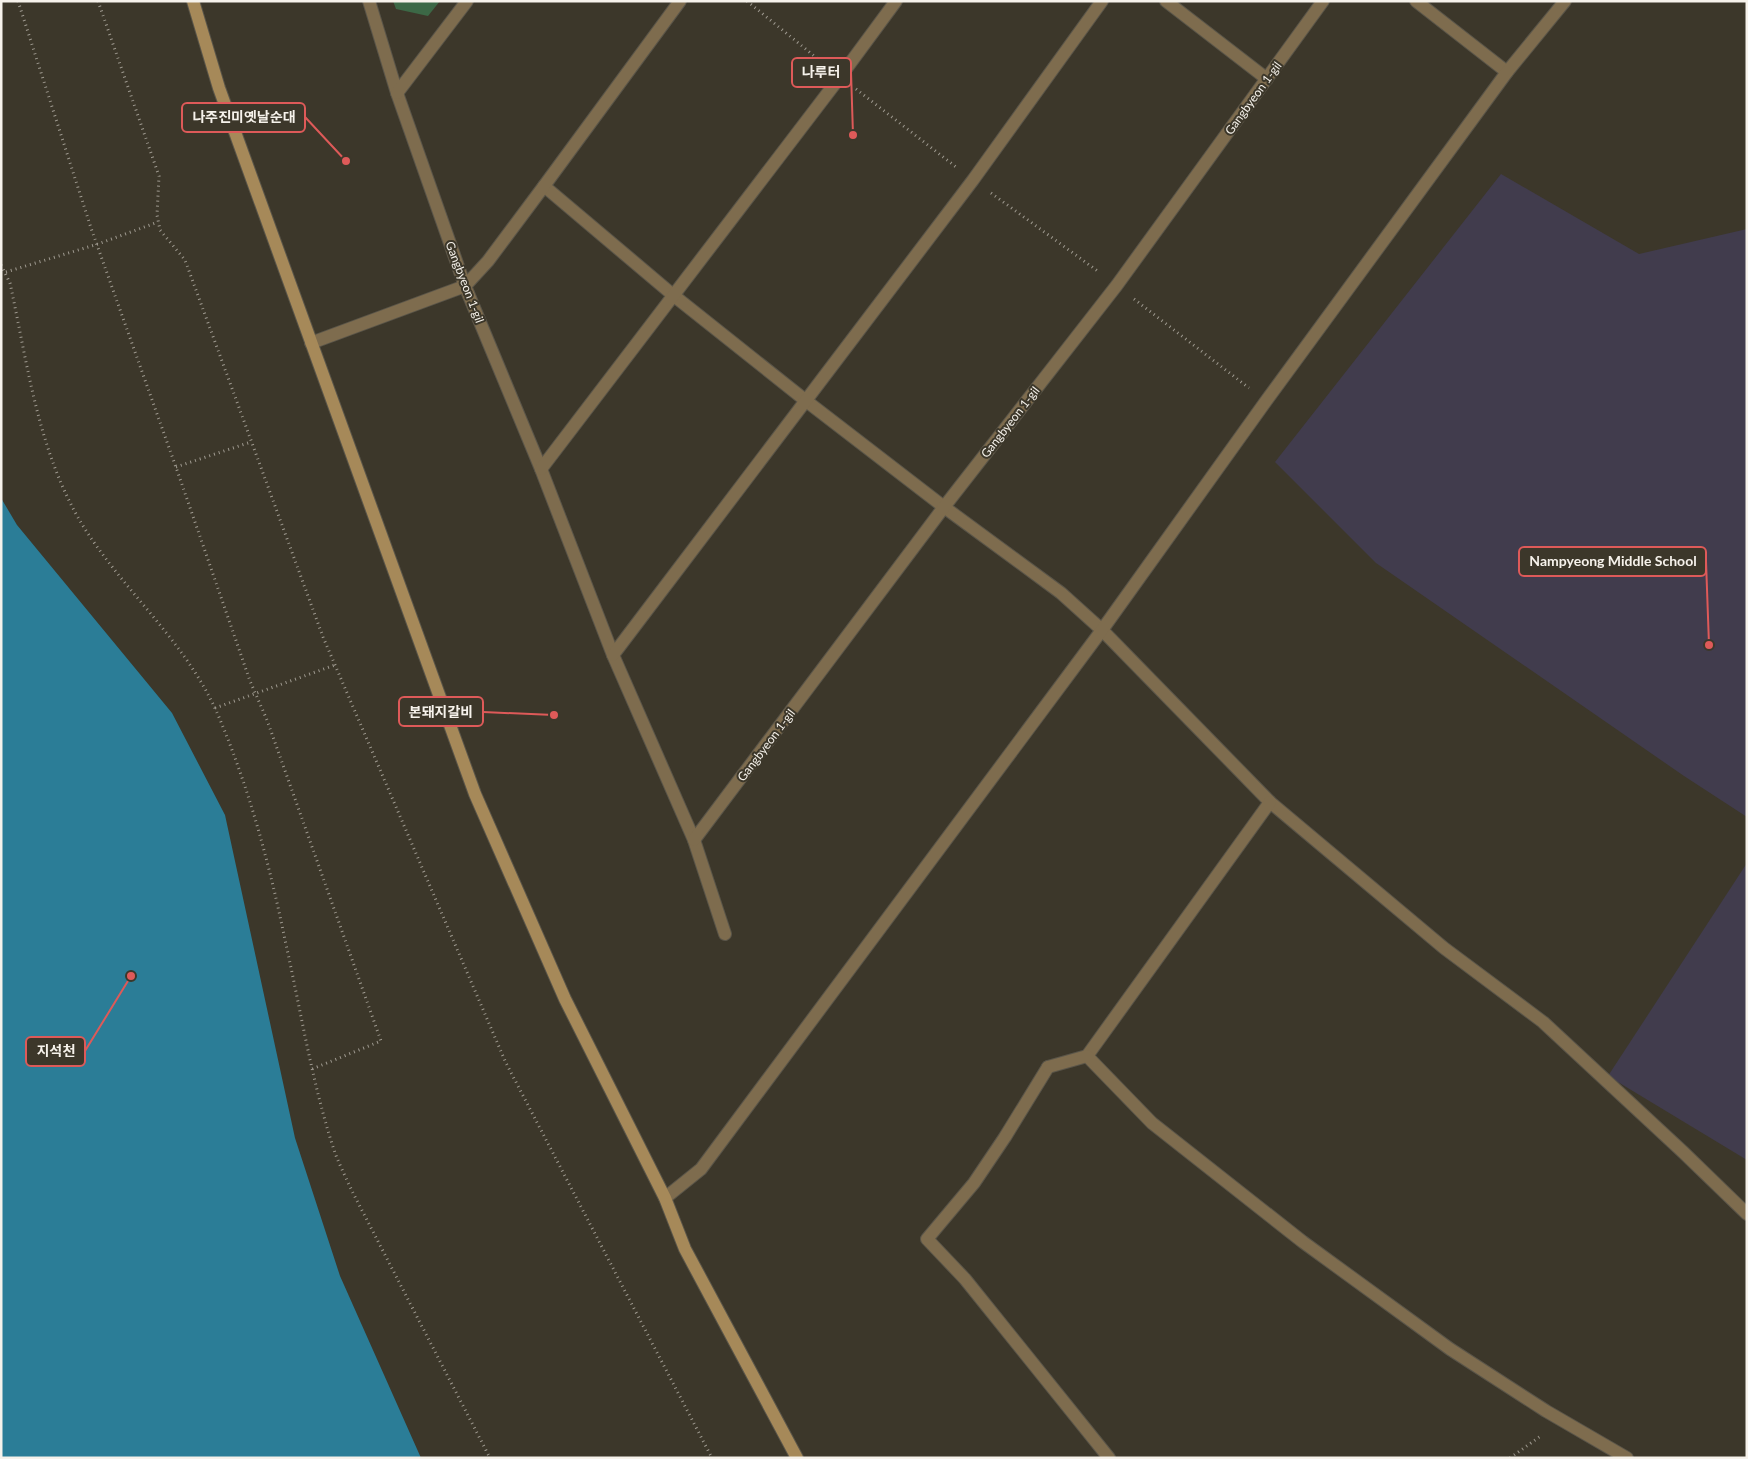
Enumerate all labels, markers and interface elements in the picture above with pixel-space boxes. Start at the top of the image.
callout: 나루터 [792,58,851,87]
street label: Gangbyeon 1-gil [1222,59,1284,137]
text: 나루터 [802,63,840,80]
callout: 나주진미옛날순대 [182,103,305,132]
text: 나주진미옛날순대 [192,108,296,125]
street label: Gangbyeon 1-gil [442,239,488,325]
street label: Gangbyeon 1-gil [977,383,1043,461]
callout: Nampyeong Middle School [1519,547,1706,576]
text: Nampyeong Middle School [1529,552,1697,569]
callout: 본돼지갈비 [399,697,483,726]
text: 본돼지갈비 [409,703,473,720]
street label: Gangbyeon 1-gil [734,706,798,784]
callout: 지석천 [26,1037,85,1066]
text: 지석천 [37,1042,75,1059]

